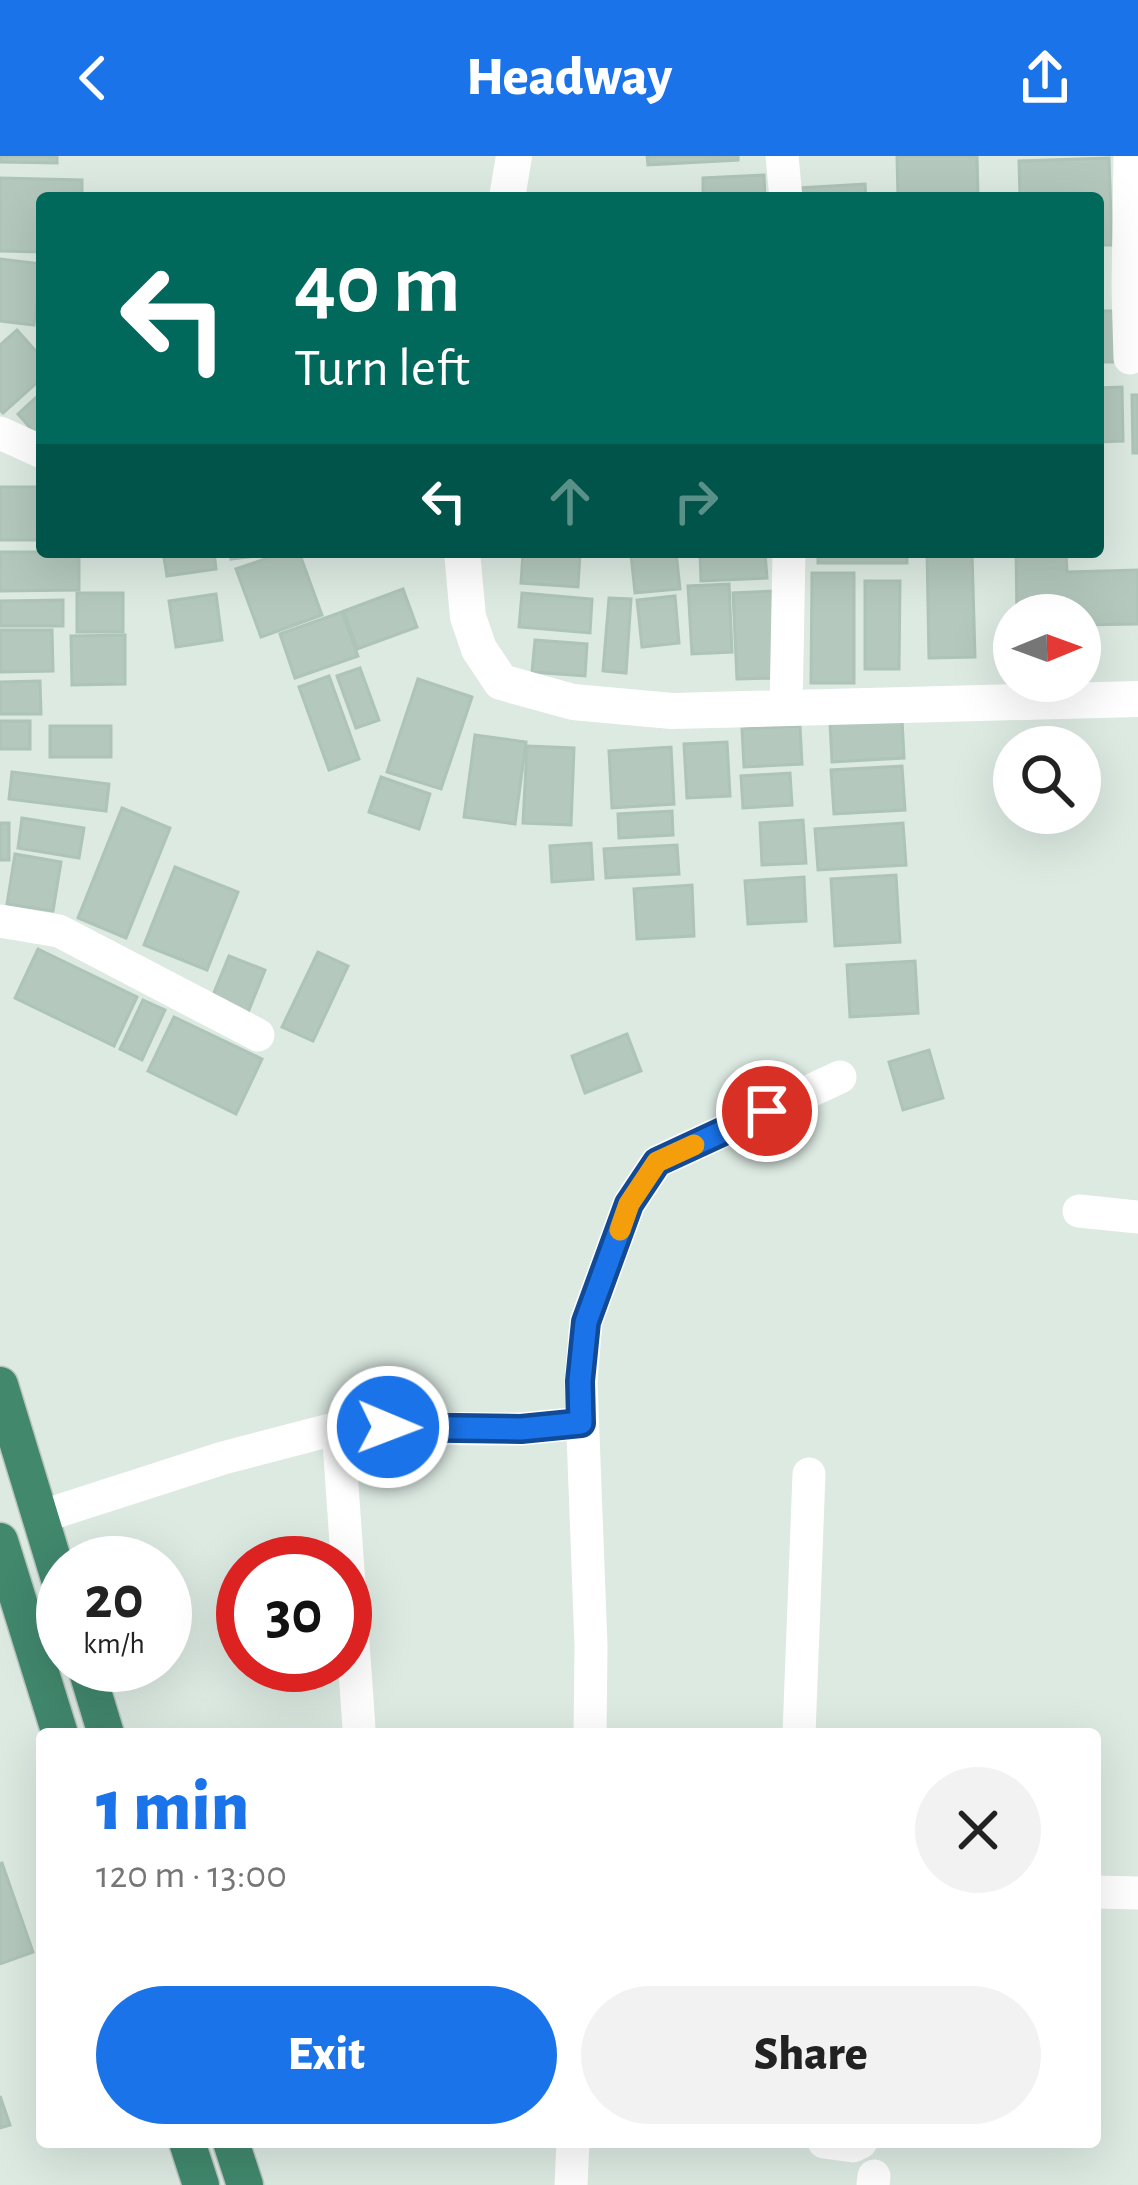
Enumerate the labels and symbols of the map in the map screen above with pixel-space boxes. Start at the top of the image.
north arrow [993,594,1101,702]
pin [716,1060,818,1162]
position arrow [325,1364,451,1490]
speed limit sign: 30 [216,1536,372,1692]

